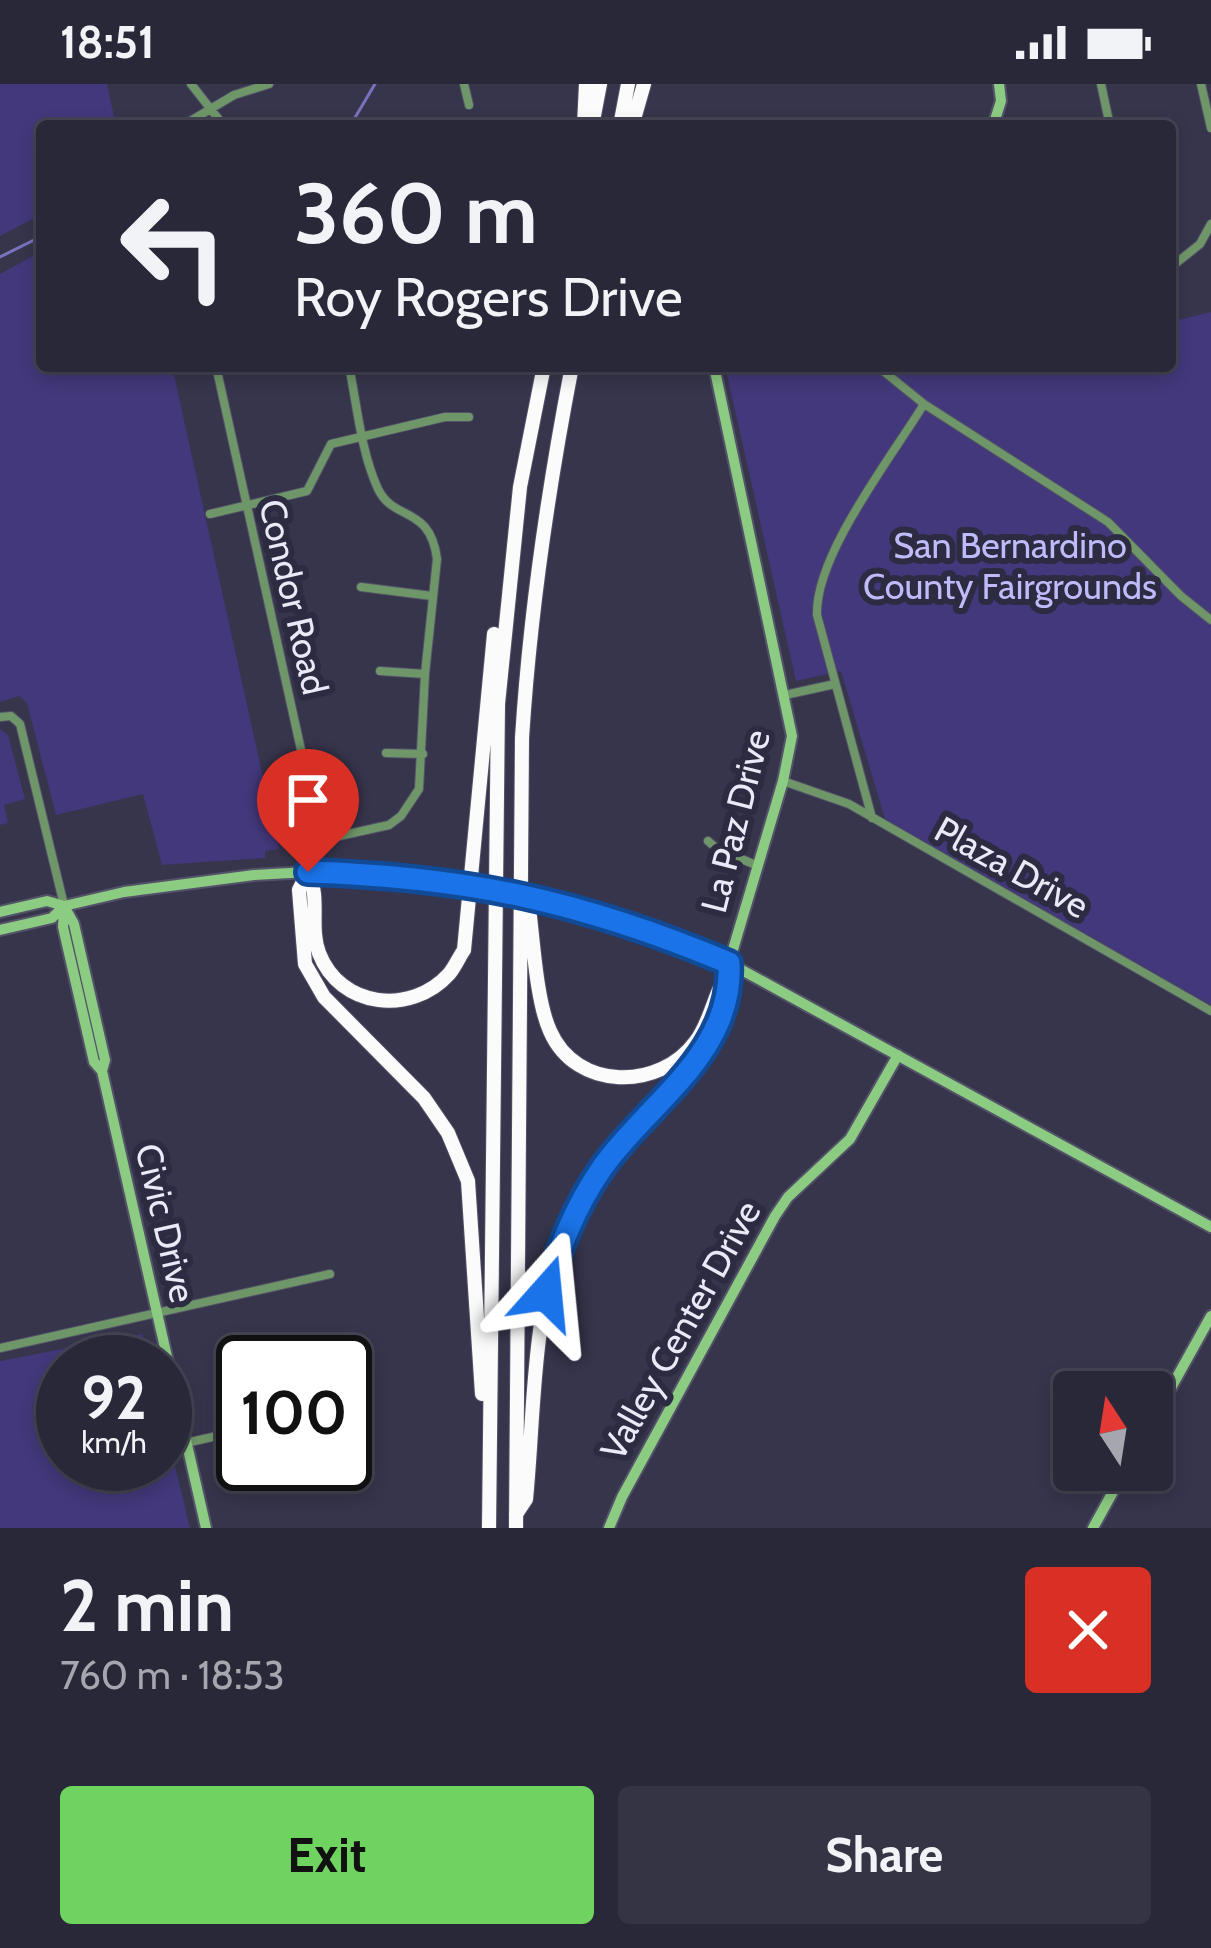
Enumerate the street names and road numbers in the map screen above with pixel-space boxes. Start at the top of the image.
street label: Condor Road [250,495,338,699]
street label: La Paz Drive [691,725,779,917]
street label: Plaza Drive [927,807,1097,927]
street label: Civic Drive [126,1139,206,1307]
street label: Valley Center Drive [591,1193,769,1467]

